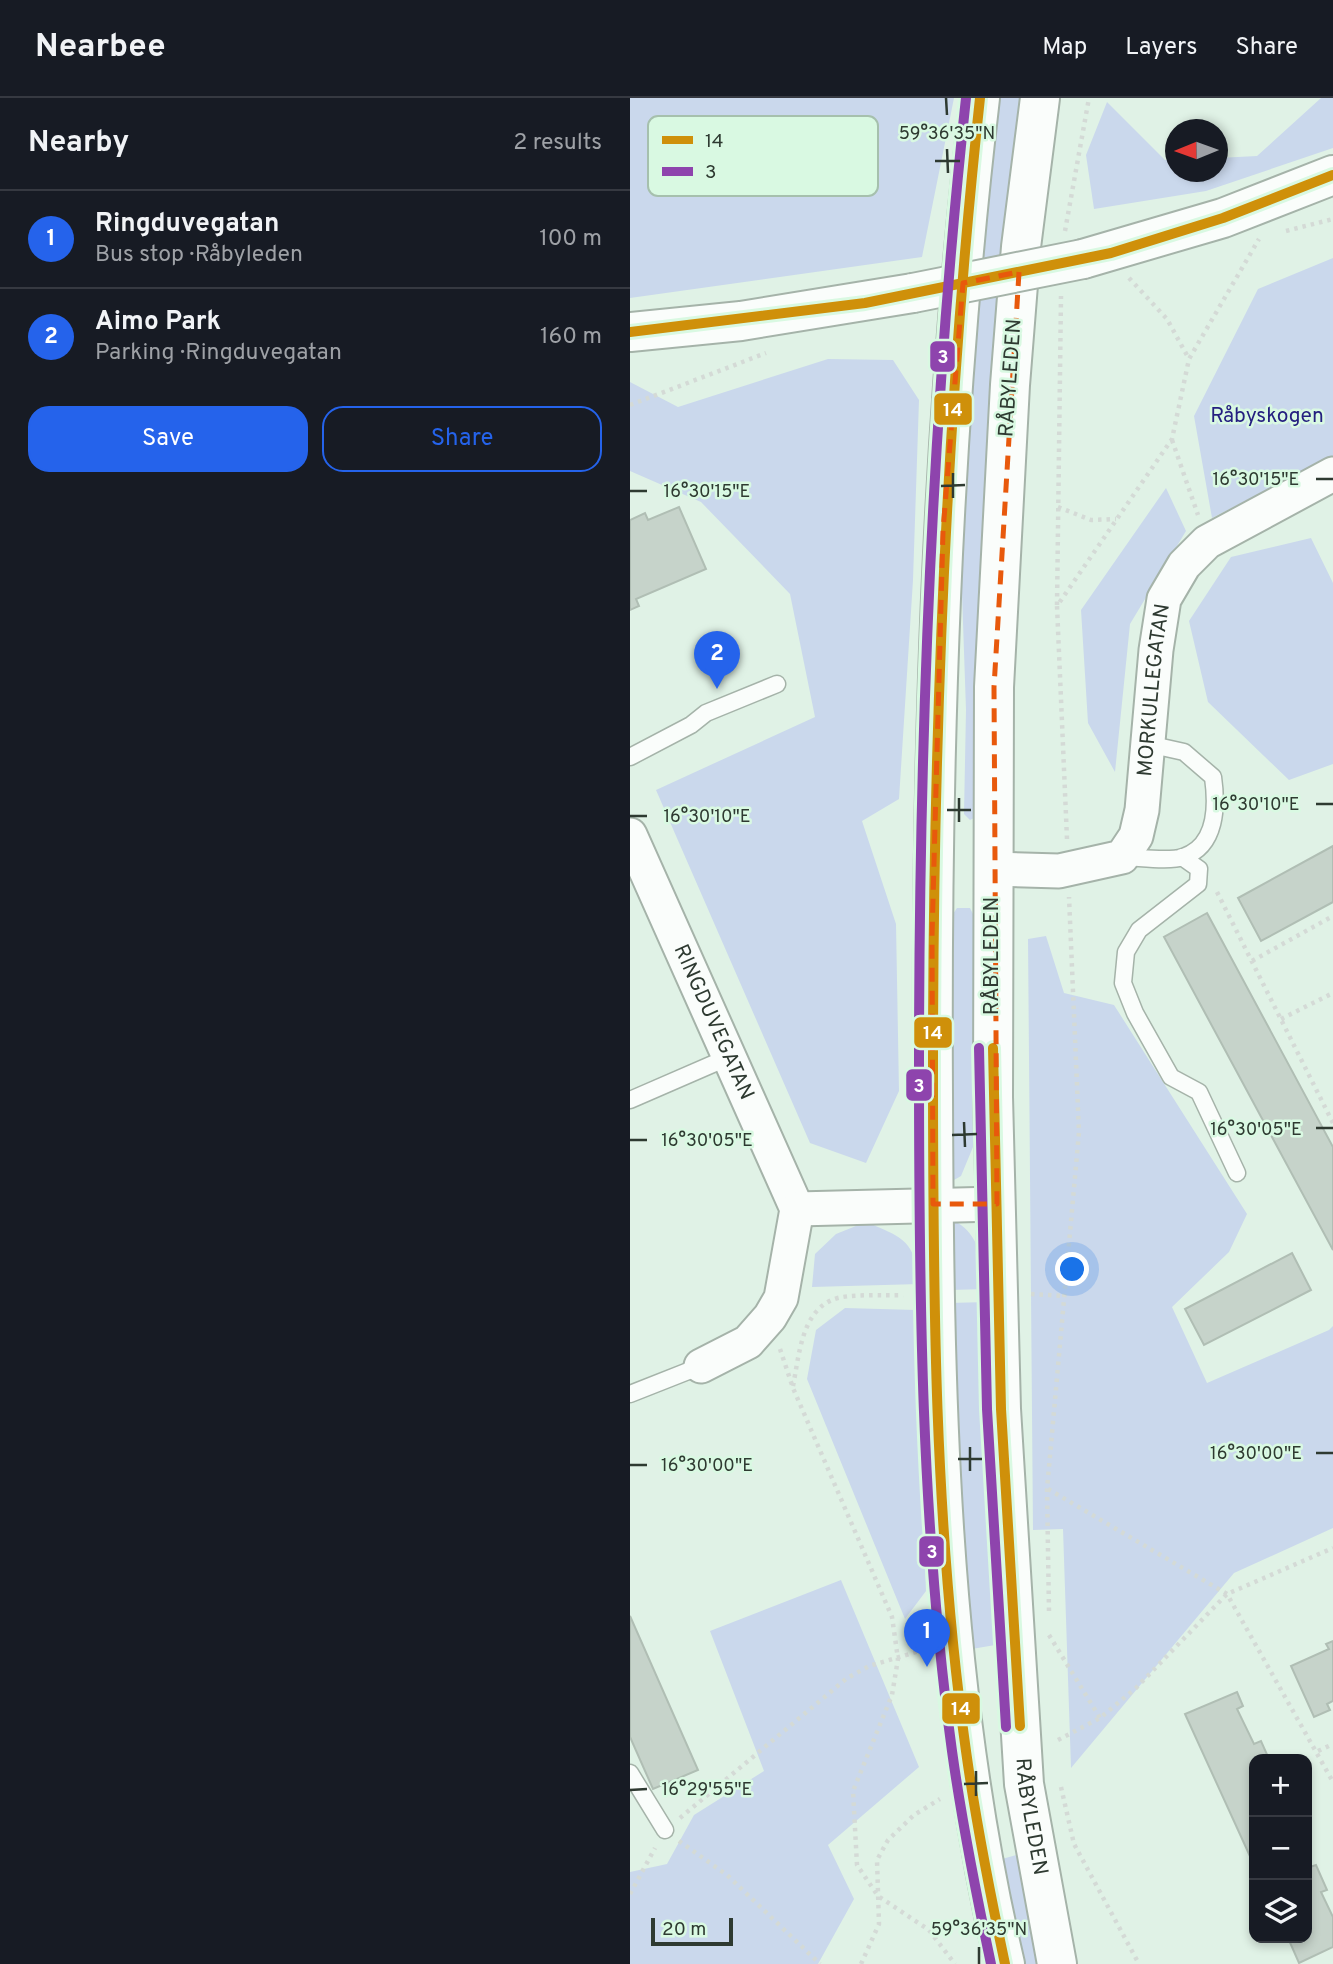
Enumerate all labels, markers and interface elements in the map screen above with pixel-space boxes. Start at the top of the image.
text: Nearbee [35,27,166,69]
text: Map [1042,33,1087,63]
text: Layers [1125,33,1197,63]
text: Share [1235,33,1298,63]
legend [648,116,878,196]
north arrow [1165,119,1228,182]
text: 59°36'35"N [899,123,995,146]
text: Nearby [28,125,129,162]
text: 2 results [513,129,602,158]
text: 14 [705,130,724,154]
text: 3 [705,161,716,185]
text: Ringduvegatan [95,208,279,241]
text: 1 [46,225,56,254]
text: 100 m [539,225,602,254]
text: Bus stop · Råbyleden [95,241,303,270]
text: Aimo Park [95,306,221,339]
street label: RÅBYLEDEN [993,318,1029,438]
text: 2 [44,323,58,352]
text: 160 m [540,323,602,352]
text: Parking · Ringduvegatan [95,339,342,368]
line badge: 3 [929,340,956,373]
text: 3 [937,346,949,370]
line badge: 14 [933,392,973,426]
text: 14 [943,399,963,423]
park label: Råbyskogen [1210,403,1324,430]
button: Save [28,406,308,472]
button: Share [322,406,602,472]
text: 16°30'15"E [1213,469,1299,492]
text: 16°30'15"E [664,481,750,504]
street label: MORKULLEGATAN [1131,602,1177,778]
pin: 2 [694,631,740,689]
text: 16°30'10"E [1212,794,1300,817]
text: 16°30'10"E [663,806,751,829]
street label: RÅBYLEDEN [979,897,1006,1015]
street label: RINGDUVEGATAN [667,940,760,1104]
line badge: 14 [913,1016,953,1049]
text: 14 [923,1022,943,1046]
line badge: 3 [905,1068,933,1102]
text: 3 [913,1075,925,1099]
text: 16°30'05"E [1210,1119,1302,1142]
text: 16°30'05"E [661,1130,753,1153]
your location [1055,1252,1089,1286]
text: 16°30'00"E [1210,1443,1302,1466]
text: 16°30'00"E [661,1455,753,1478]
line badge: 3 [918,1535,945,1568]
text: 3 [926,1541,938,1565]
pin: 1 [904,1609,950,1667]
line badge: 14 [941,1692,981,1725]
text: 14 [951,1698,971,1722]
map controls [1249,1754,1312,1943]
button: + [1249,1754,1312,1817]
street label: RÅBYLEDEN [1009,1757,1054,1877]
text: 16°29'55"E [662,1779,752,1802]
button: − [1249,1817,1312,1880]
button: layers [1249,1880,1312,1943]
scale bar [651,1915,733,1947]
text: 20 m [662,1918,706,1942]
text: 59°36'35"N [931,1919,1027,1942]

